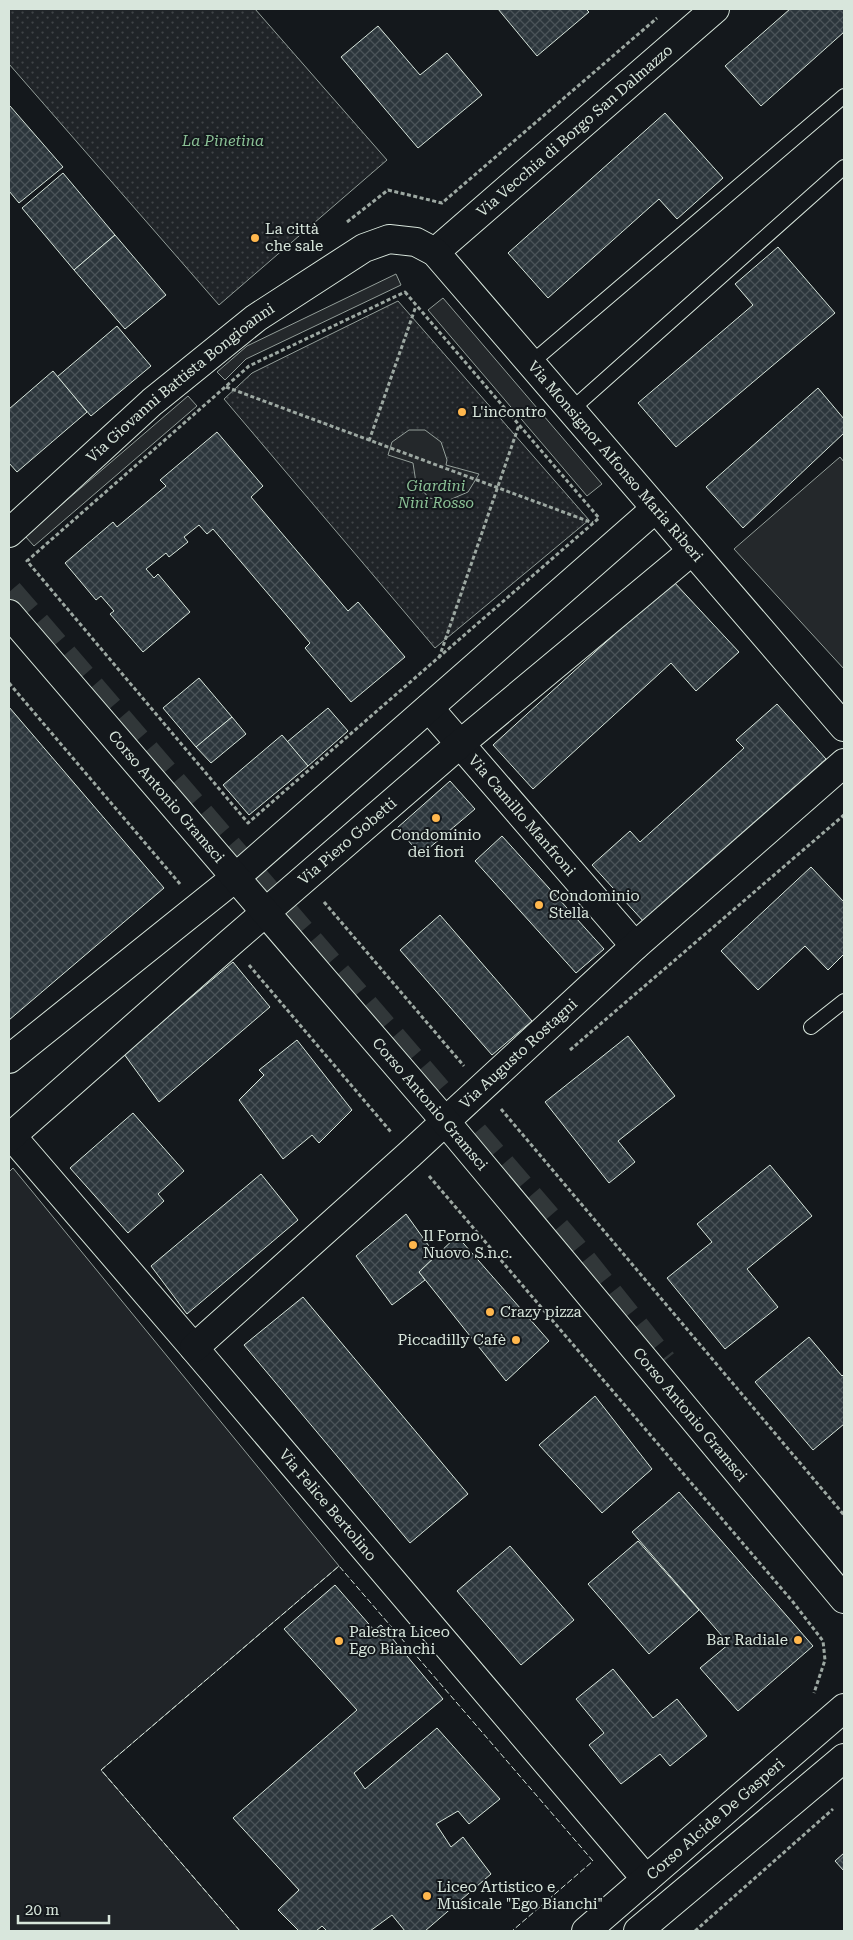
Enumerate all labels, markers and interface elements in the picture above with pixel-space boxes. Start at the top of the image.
street label: Via Vecchia di Borgo San Dalmazzo [473,41,676,221]
park label: La Pinetina [181,132,264,150]
place label: La città che sale [265,220,323,255]
marker: La città che sale [249,232,261,244]
street label: Via Giovanni Battista Bongioanni [83,299,278,467]
street label: Via Monsignor Alfonso Maria Riberi [524,357,707,566]
place label: L'incontro [472,403,546,421]
marker: L'incontro [456,406,468,418]
park label: Giardini Nini Rosso [397,477,474,512]
street label: Corso Antonio Gramsci [104,727,228,867]
street label: Via Camillo Manfroni [465,751,579,880]
street label: Via Piero Gobetti [295,794,400,889]
marker: Condominio dei fiori [430,812,442,824]
place label: Condominio dei fiori [391,826,481,861]
place label: Condominio Stella [549,887,640,922]
marker: Condominio Stella [533,899,545,911]
street label: Via Augusto Rostagni [456,995,581,1113]
street label: Corso Antonio Gramsci [368,1034,491,1174]
place label: Il Forno Nuovo S.n.c. [423,1227,512,1262]
marker: Il Forno Nuovo S.n.c. [407,1239,419,1251]
place label: Crazy pizza [500,1303,582,1321]
marker: Crazy pizza [484,1306,496,1318]
place label: Piccadilly Cafè [398,1331,506,1349]
marker: Piccadilly Cafè [510,1334,522,1346]
street label: Corso Antonio Gramsci [629,1344,751,1485]
street label: Via Felice Bertolino [275,1446,380,1565]
place label: Palestra Liceo Ego Bianchi [349,1623,450,1658]
place label: Bar Radiale [706,1631,788,1649]
marker: Bar Radiale [792,1634,804,1646]
marker: Palestra Liceo Ego Bianchi [333,1635,345,1647]
street label: Corso Alcide De Gasperi [643,1755,788,1884]
place label: Liceo Artistico e Musicale "Ego Bianchi" [437,1878,603,1913]
marker: Liceo Artistico e Musicale "Ego Bianchi" [421,1890,433,1902]
scale bar [18,1892,109,1924]
text: 20 m [25,1901,60,1919]

